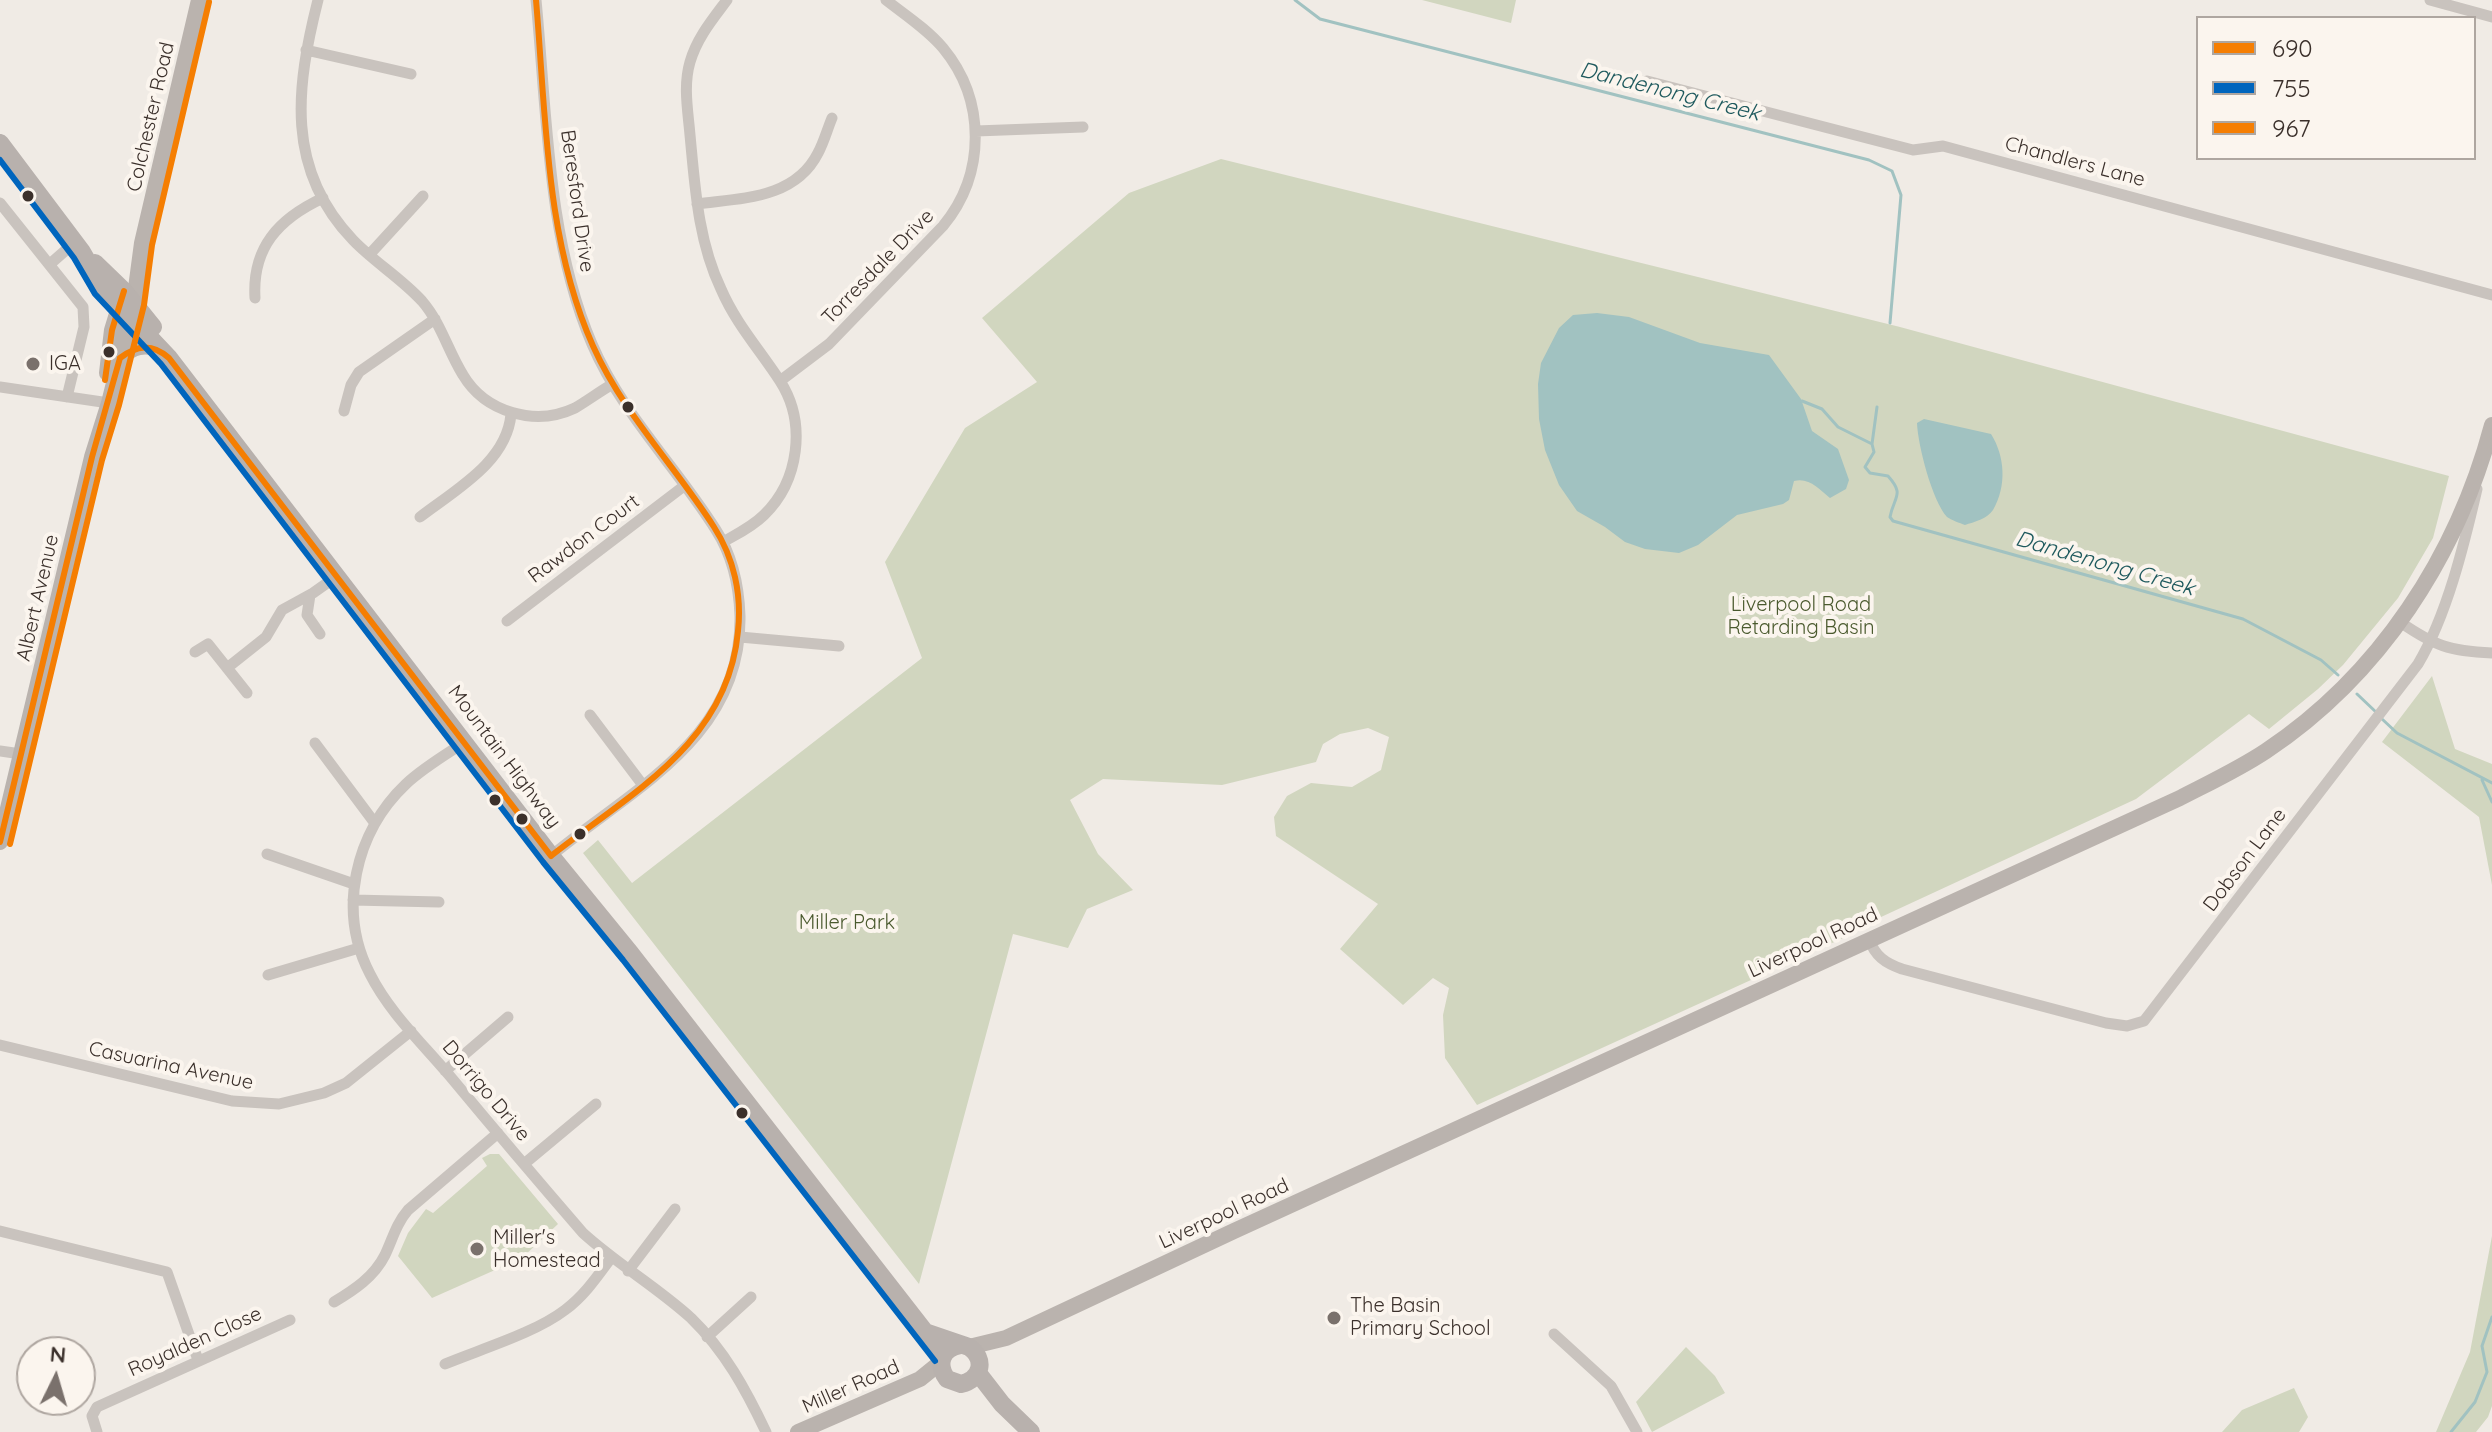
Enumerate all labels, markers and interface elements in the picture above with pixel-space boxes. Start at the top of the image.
legend [2196,16,2476,160]
text: 690 [2272,33,2313,63]
street label: Colchester Road [122,40,180,194]
water label: Dandenong Creek [1577,57,1763,127]
text: 755 [2272,73,2310,103]
text: 967 [2272,113,2311,143]
street label: Beresford Drive [555,128,599,274]
street label: Chandlers Lane [2002,132,2148,192]
unlabelled marker [20,188,36,204]
street label: Torresdale Drive [817,204,939,330]
unlabelled marker [101,344,117,360]
place label: IGA [49,352,81,376]
marker: IGA [24,355,42,373]
unlabelled marker [620,399,636,415]
street label: Rawdon Court [524,489,644,589]
water label: Dandenong Creek [2012,526,2198,602]
street label: Albert Avenue [12,532,64,664]
park label: Liverpool Road Retarding Basin [1727,593,1875,640]
street label: Mountain Highway [442,681,566,833]
unlabelled marker [487,792,503,808]
street label: Dobson Lane [2198,804,2292,916]
unlabelled marker [514,811,530,827]
unlabelled marker [572,826,588,842]
street label: Liverpool Road [1744,902,1882,984]
park label: Miller Park [799,911,895,935]
street label: Dorrigo Drive [437,1036,535,1146]
street label: Casuarina Avenue [87,1037,255,1095]
unlabelled marker [734,1105,750,1121]
street label: Liverpool Road [1155,1173,1293,1255]
place label: Miller's Homestead [493,1226,601,1273]
marker: Miller's Homestead [468,1240,486,1258]
place label: The Basin Primary School [1350,1294,1490,1341]
street label: Royalden Close [124,1302,266,1382]
marker: The Basin Primary School [1325,1309,1343,1327]
north arrow [16,1336,96,1416]
text: N [49,1339,67,1369]
street label: Miller Road [799,1355,903,1419]

